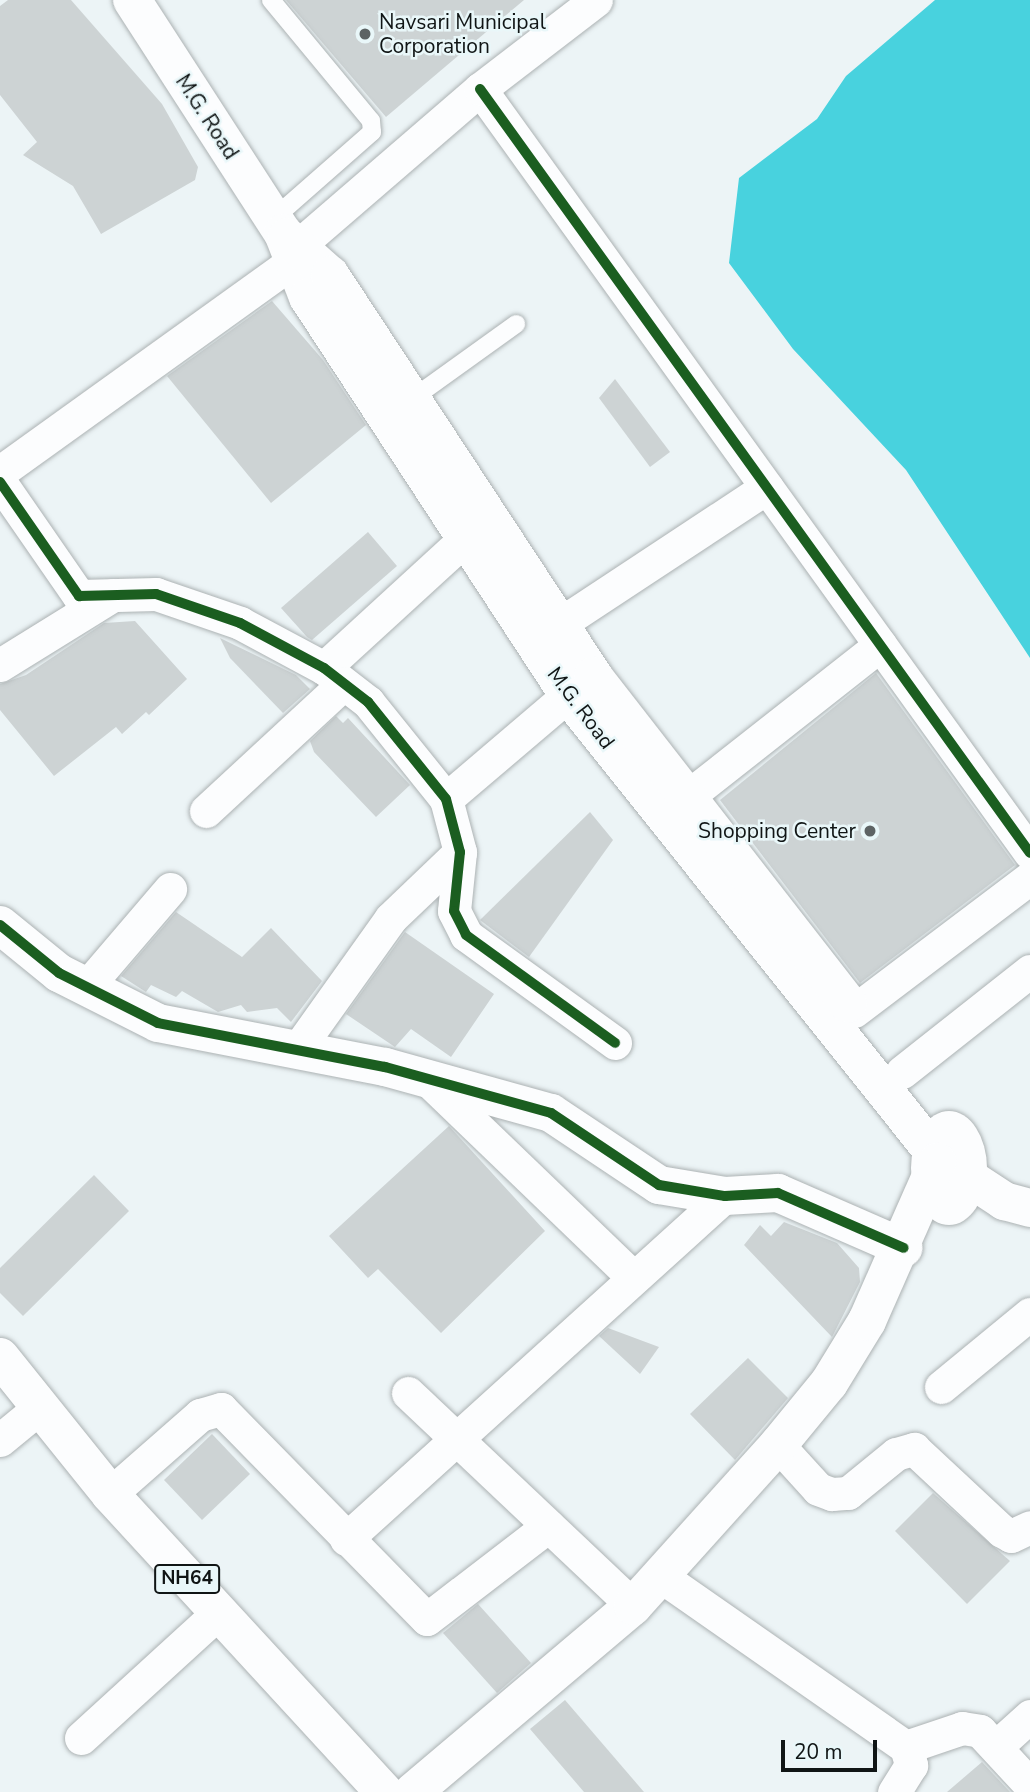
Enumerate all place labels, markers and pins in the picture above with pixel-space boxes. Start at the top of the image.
place label: Navsari Municipal Corporation [379,9,546,59]
marker: Navsari Municipal Corporation [357,26,373,42]
place label: Shopping Center [698,818,856,844]
marker: Shopping Center [862,823,878,839]

